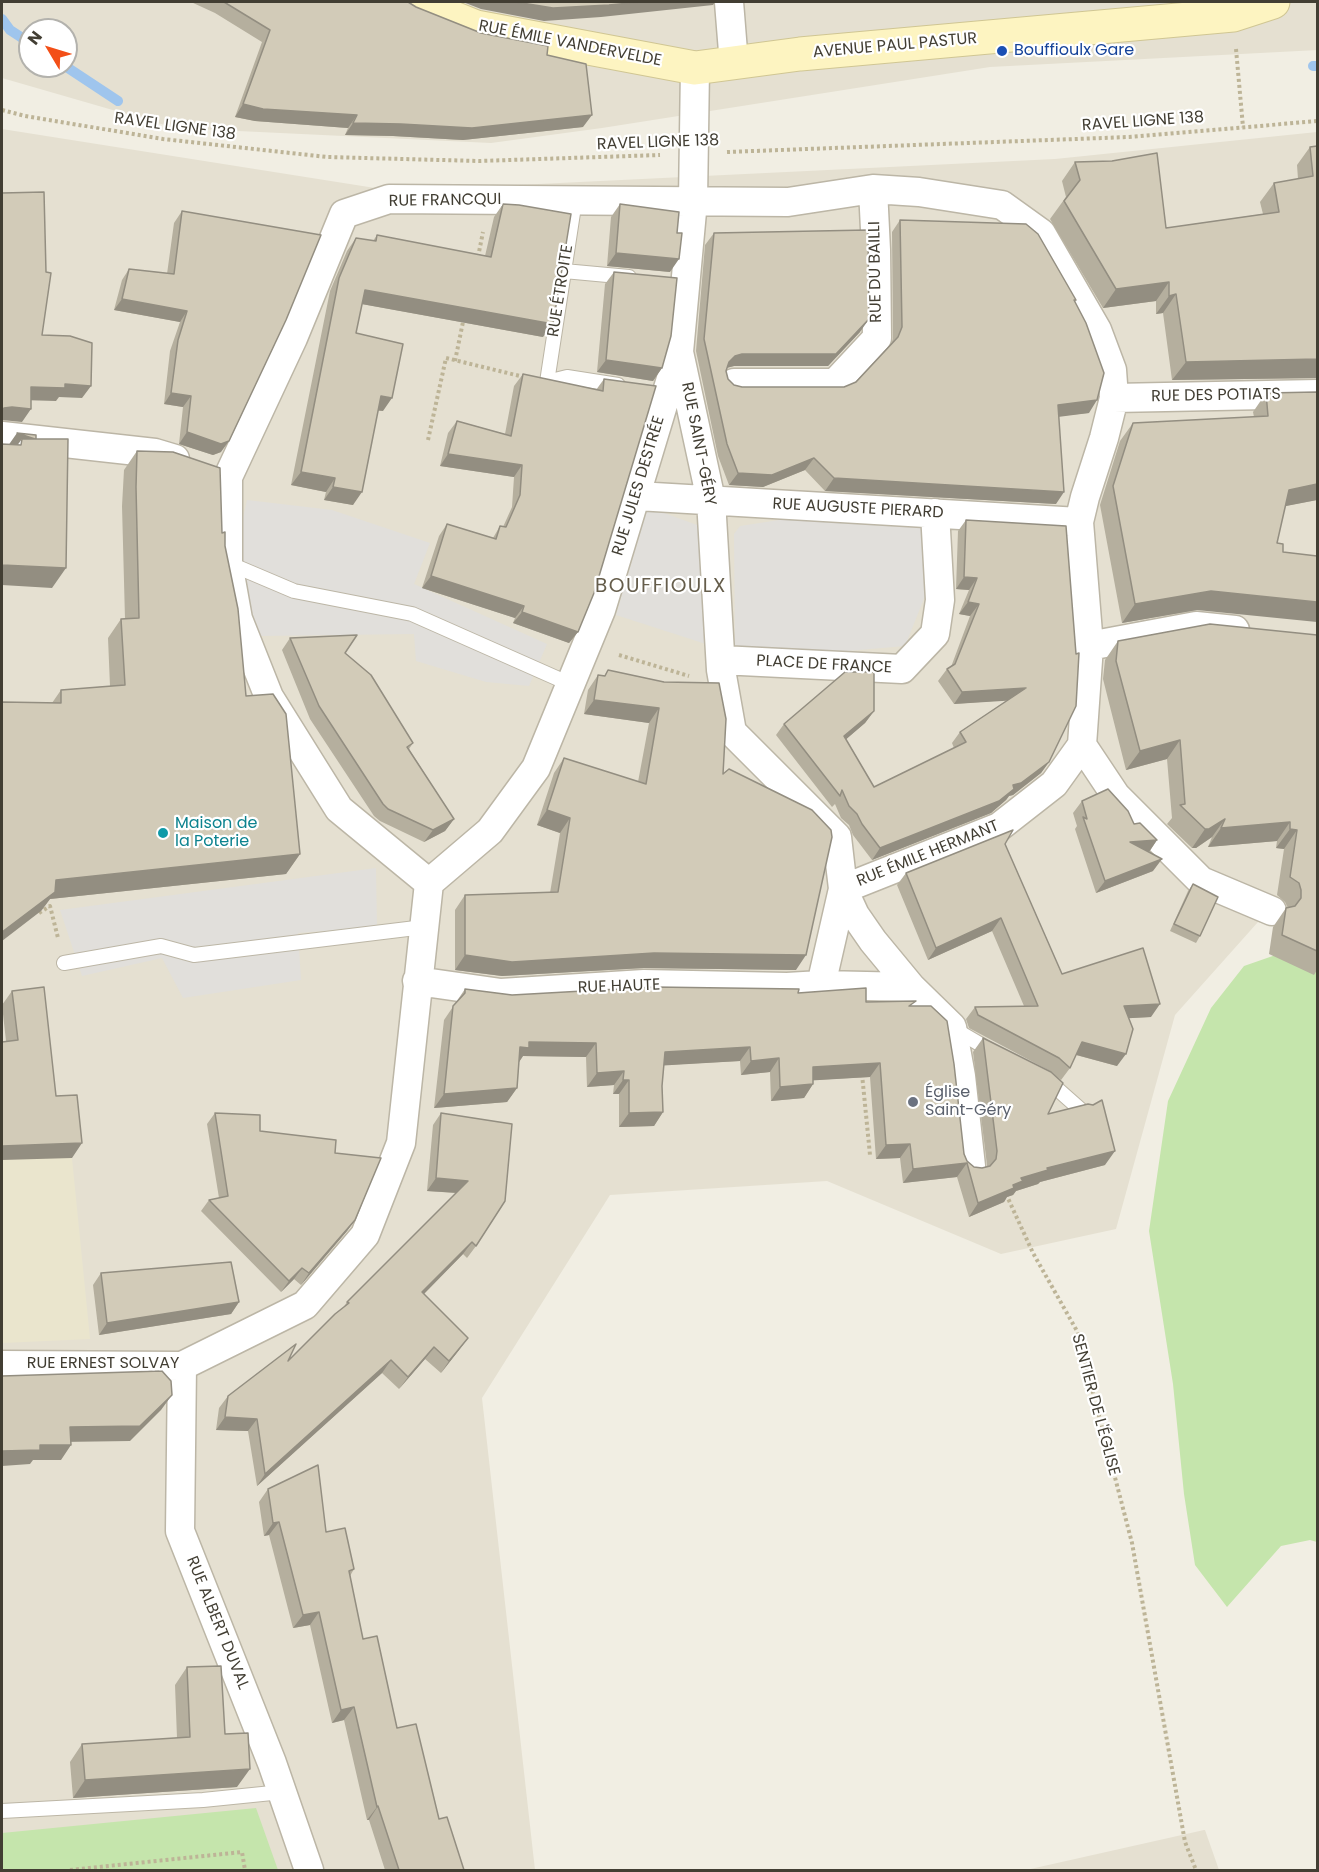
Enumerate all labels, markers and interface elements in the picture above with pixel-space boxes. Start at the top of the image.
street label: RUE ÉMILE VANDERVELDE [477,17,663,71]
north arrow [18,18,78,78]
text: N [22,26,48,50]
street label: AVENUE PAUL PASTUR [812,29,978,63]
place label: Bouffioulx Gare [1014,41,1134,61]
marker: Bouffioulx Gare [995,44,1009,58]
street label: RAVEL LIGNE 138 [1081,108,1205,136]
street label: RAVEL LIGNE 138 [113,109,237,145]
street label: RAVEL LIGNE 138 [597,131,719,155]
street label: RUE FRANCQUI [389,190,501,212]
street label: RUE DU BAILLI [866,221,886,323]
street label: RUE ÉTROITE [544,244,578,338]
street label: RUE SAINT-GÉRY [677,381,719,507]
street label: RUE DES POTIATS [1151,385,1281,407]
street label: RUE JULES DESTRÉE [609,414,669,558]
street label: RUE AUGUSTE PIERARD [772,495,944,523]
district label: BOUFFIOULX [595,575,727,599]
street label: PLACE DE FRANCE [756,652,892,678]
place label: Maison de la Poterie [175,814,257,852]
street label: RUE ÉMILE HERMANT [854,817,1002,891]
marker: Maison de la Poterie [156,826,170,840]
street label: RUE HAUTE [577,976,661,998]
place label: Église Saint-Géry [925,1083,1011,1121]
marker: Église Saint-Géry [906,1095,920,1109]
street label: SENTIER DE L'ÉGLISE [1067,1332,1123,1478]
street label: RUE ERNEST SOLVAY [27,1354,179,1374]
street label: RUE ALBERT DUVAL [182,1554,252,1692]

